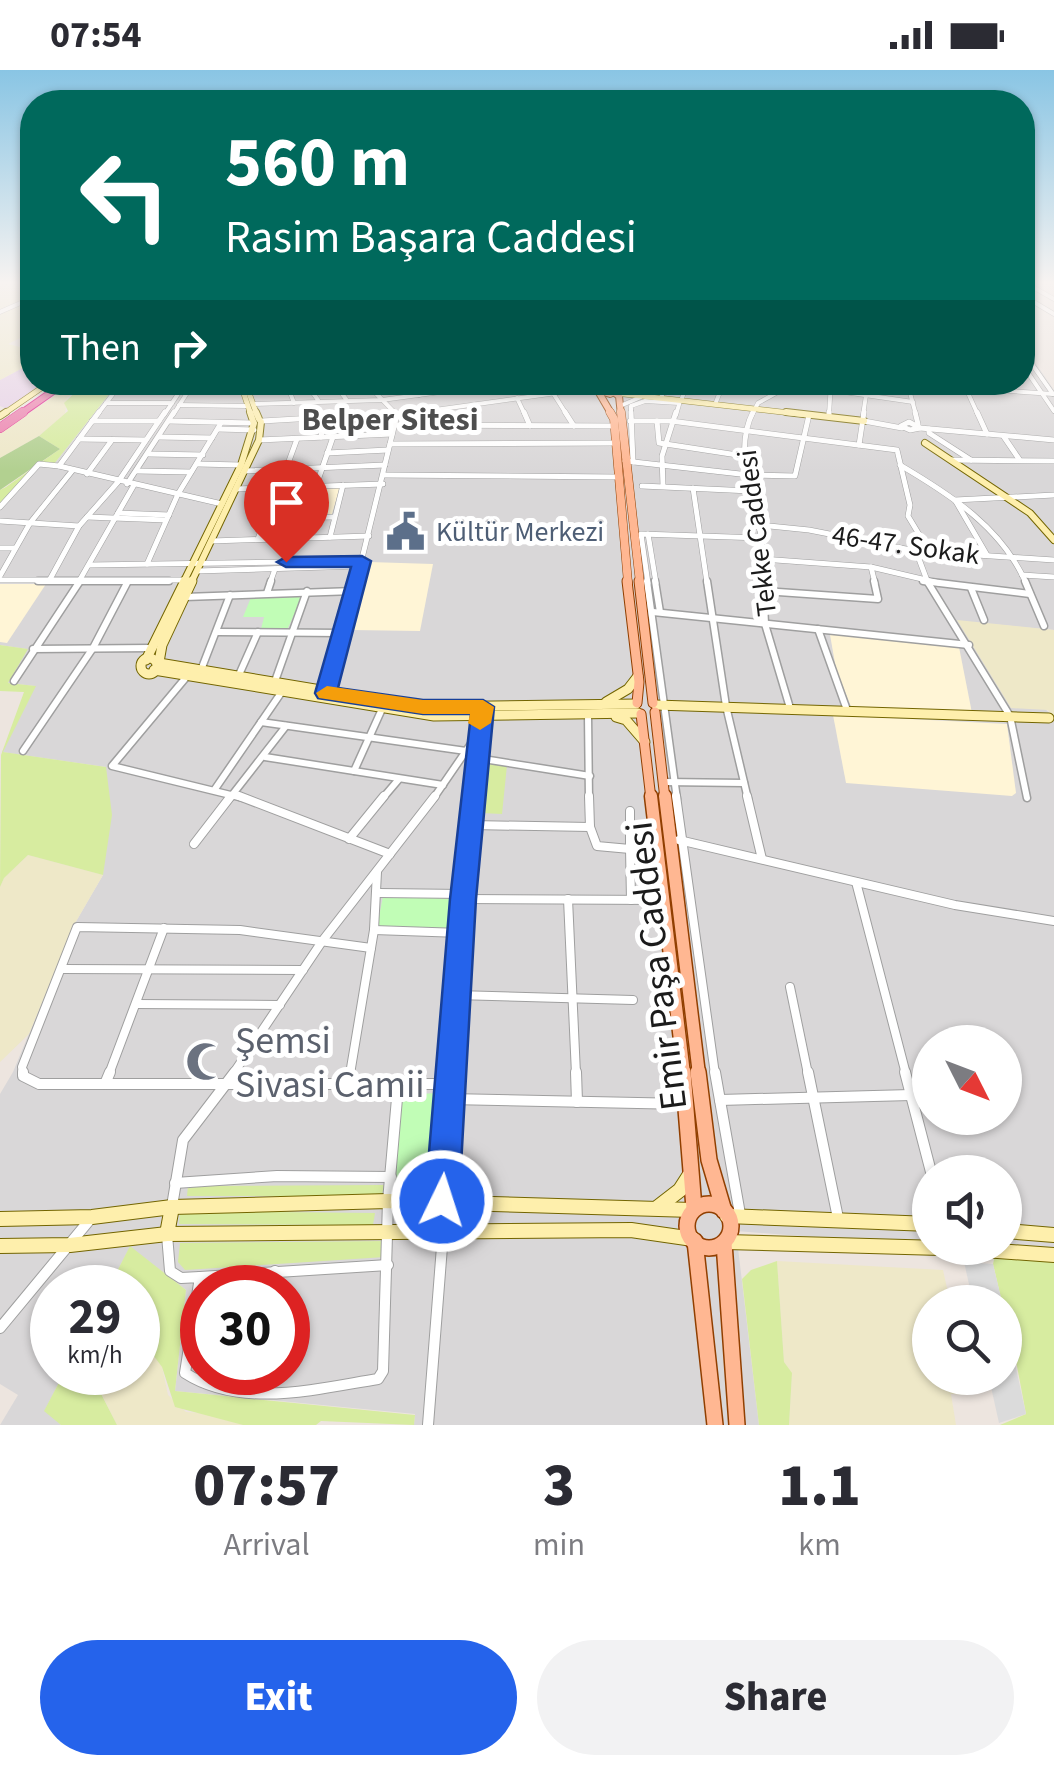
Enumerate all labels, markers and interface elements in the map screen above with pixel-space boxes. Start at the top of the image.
text: 07:54 [50,8,142,62]
text: 560 m [225,113,410,213]
icon: left [60,130,190,260]
text: Rasim Başara Caddesi [225,206,637,270]
icon: right [161,320,216,375]
text: Then [60,321,141,375]
district label: Belper Sitesi [301,397,479,443]
street label: Tekke Caddesi [727,447,787,618]
pin [244,460,329,563]
icon: arrive [259,475,314,530]
public building icon: Kültür Merkezi [385,510,427,552]
place label: Kültür Merkezi [436,512,604,552]
street label: 46-47. Sokak [829,515,982,575]
street label: Emir Paşa Caddesi [612,818,701,1113]
place label: Şemsi Sivasi Camii [235,1014,425,1112]
north arrow [912,1025,1022,1135]
map controls [912,1025,1022,1395]
mosque icon: Şemsi Sivasi Camii [184,1041,226,1083]
position arrow [390,1149,494,1253]
button: sound [912,1155,1022,1265]
speed limit sign: 30 [180,1265,310,1395]
text: 29 [69,1282,121,1353]
button: search [912,1285,1022,1395]
text: km/h [67,1337,123,1373]
text: 07:57 [193,1444,340,1529]
text: 3 [543,1444,575,1529]
text: 1.1 [778,1444,861,1529]
text: Arrival [224,1522,310,1568]
text: min [533,1522,585,1568]
text: km [798,1522,841,1568]
button: Exit [40,1640,517,1755]
button: Share [537,1640,1014,1755]

